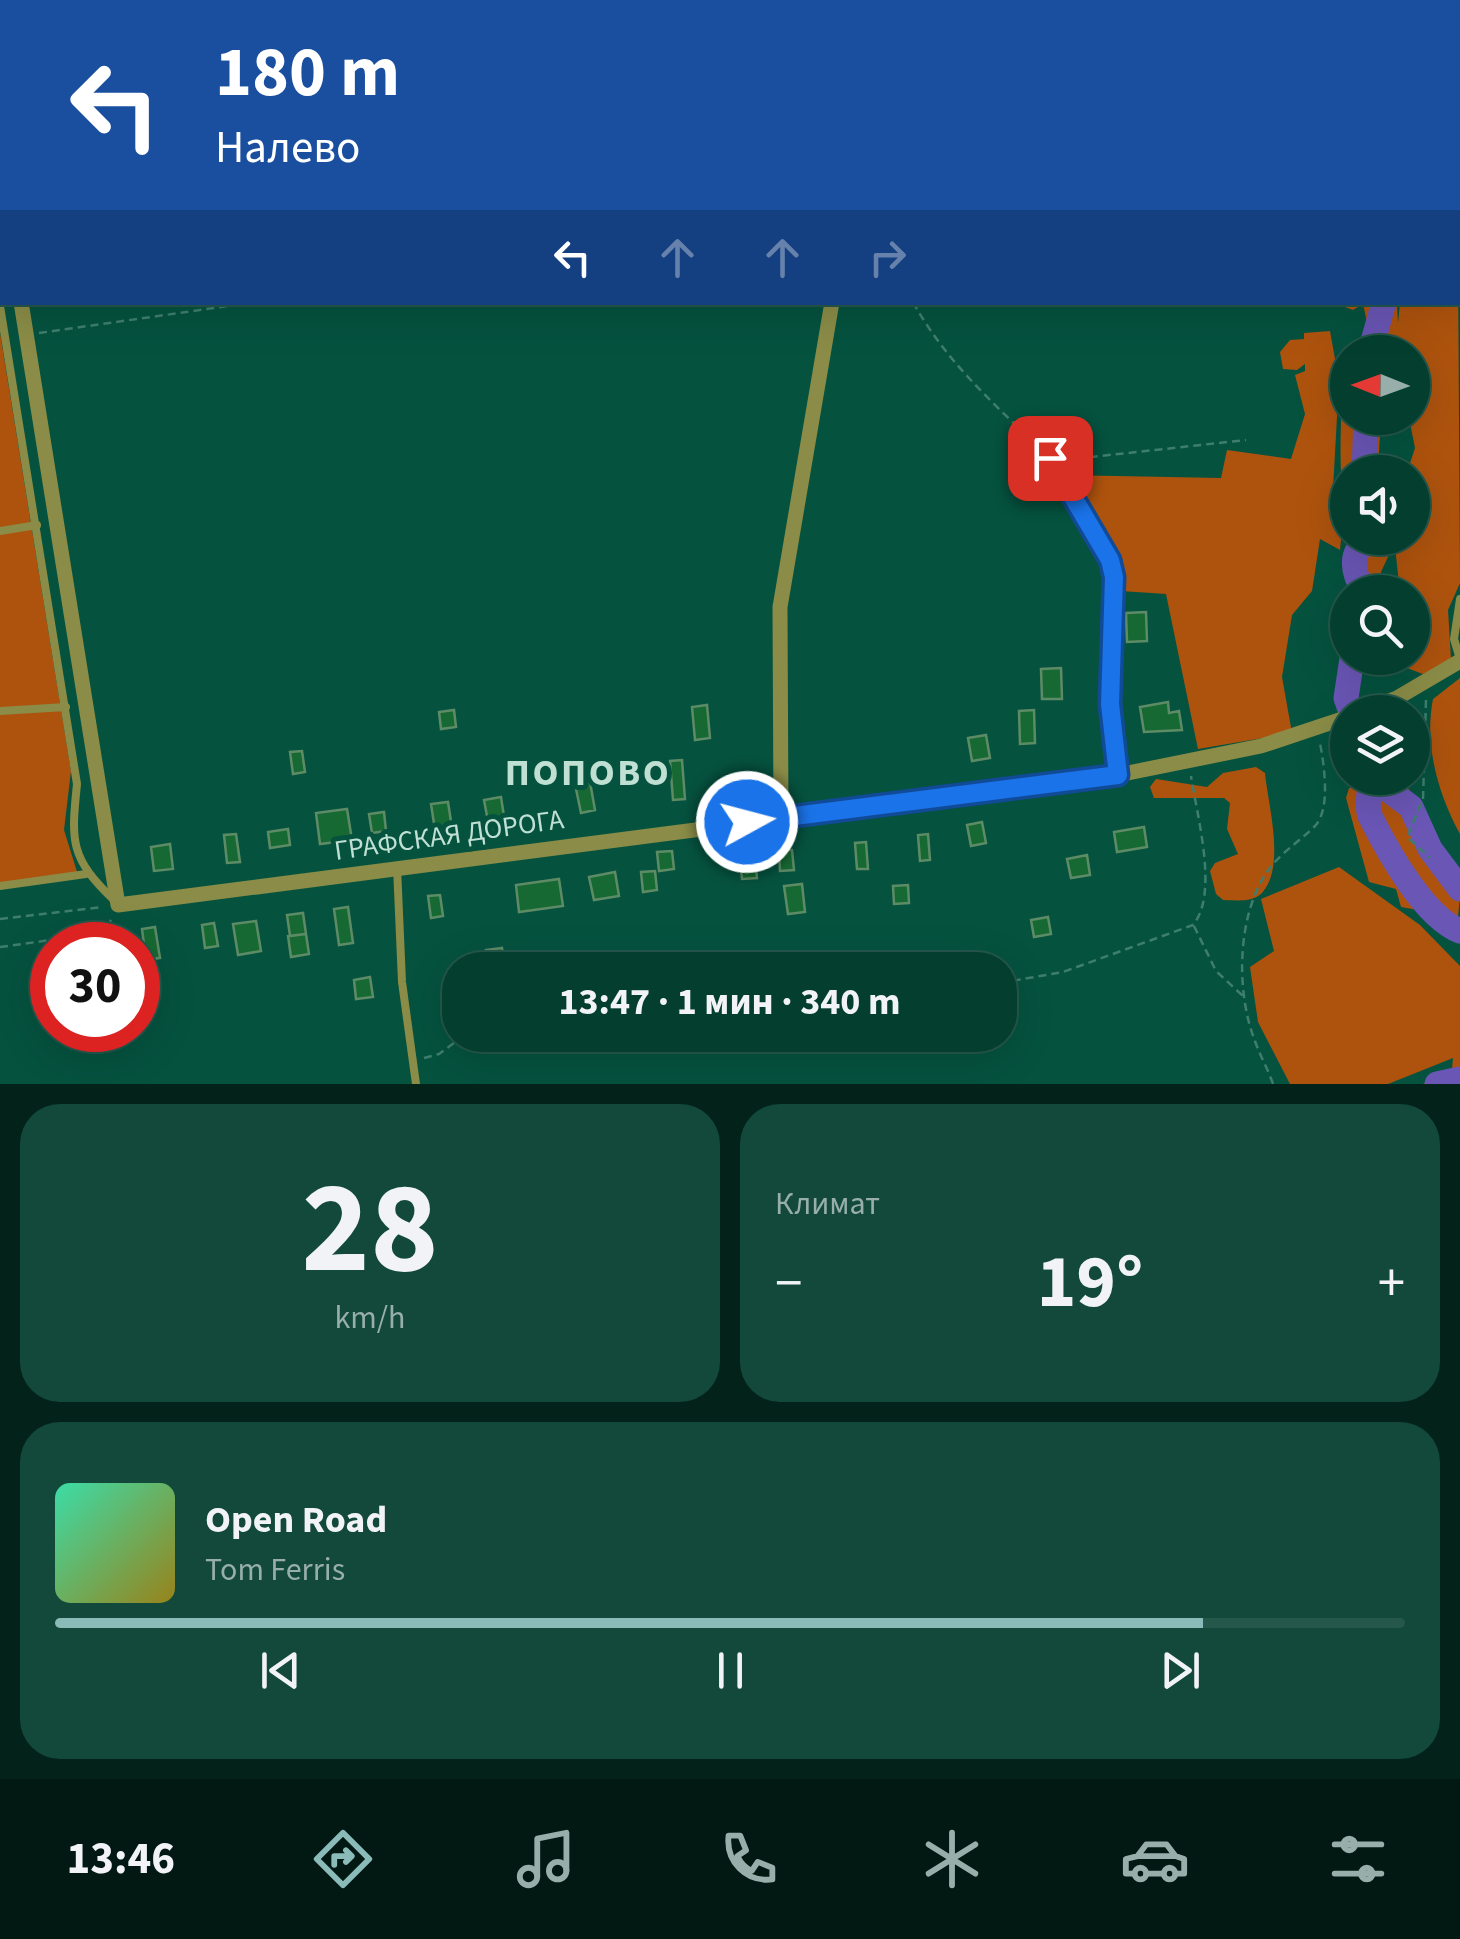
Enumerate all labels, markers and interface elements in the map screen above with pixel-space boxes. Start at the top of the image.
text: 180 m [215,23,400,123]
icon: left [50,40,180,170]
text: Налево [215,116,361,180]
icon: left [545,230,600,285]
icon: ahead [650,230,705,285]
icon: ahead [755,230,810,285]
icon: right [860,230,915,285]
north arrow [1330,335,1430,435]
map controls [1330,335,1430,795]
pin [1008,416,1093,501]
icon: arrive [1023,431,1078,486]
button: sound [1330,455,1430,555]
button: search [1330,575,1430,675]
button: layers [1330,695,1430,795]
district label: ПОПОВО [505,746,671,800]
position arrow [695,770,799,874]
street label: ГРАФСКАЯ ДОРОГА [332,799,567,871]
speed limit sign: 30 [30,922,160,1052]
text: 13:47 · 1 мин · 340 m [558,975,901,1029]
text: 28 [301,1137,439,1322]
text: Климат [775,1181,880,1227]
text: 19° [1037,1229,1143,1336]
text: − [775,1245,802,1323]
text: + [1378,1245,1405,1323]
text: km/h [335,1295,405,1341]
text: Open Road [205,1493,387,1547]
text: Tom Ferris [205,1547,345,1593]
icon: previous [253,1643,308,1698]
icon: pause [703,1643,758,1698]
icon: next [1153,1643,1208,1698]
icon: directions [308,1824,378,1894]
icon: music [511,1824,581,1894]
icon: phone [714,1824,784,1894]
icon: climate [917,1824,987,1894]
icon: car [1120,1824,1190,1894]
icon: filters [1323,1824,1393,1894]
text: 13:46 [67,1827,175,1891]

